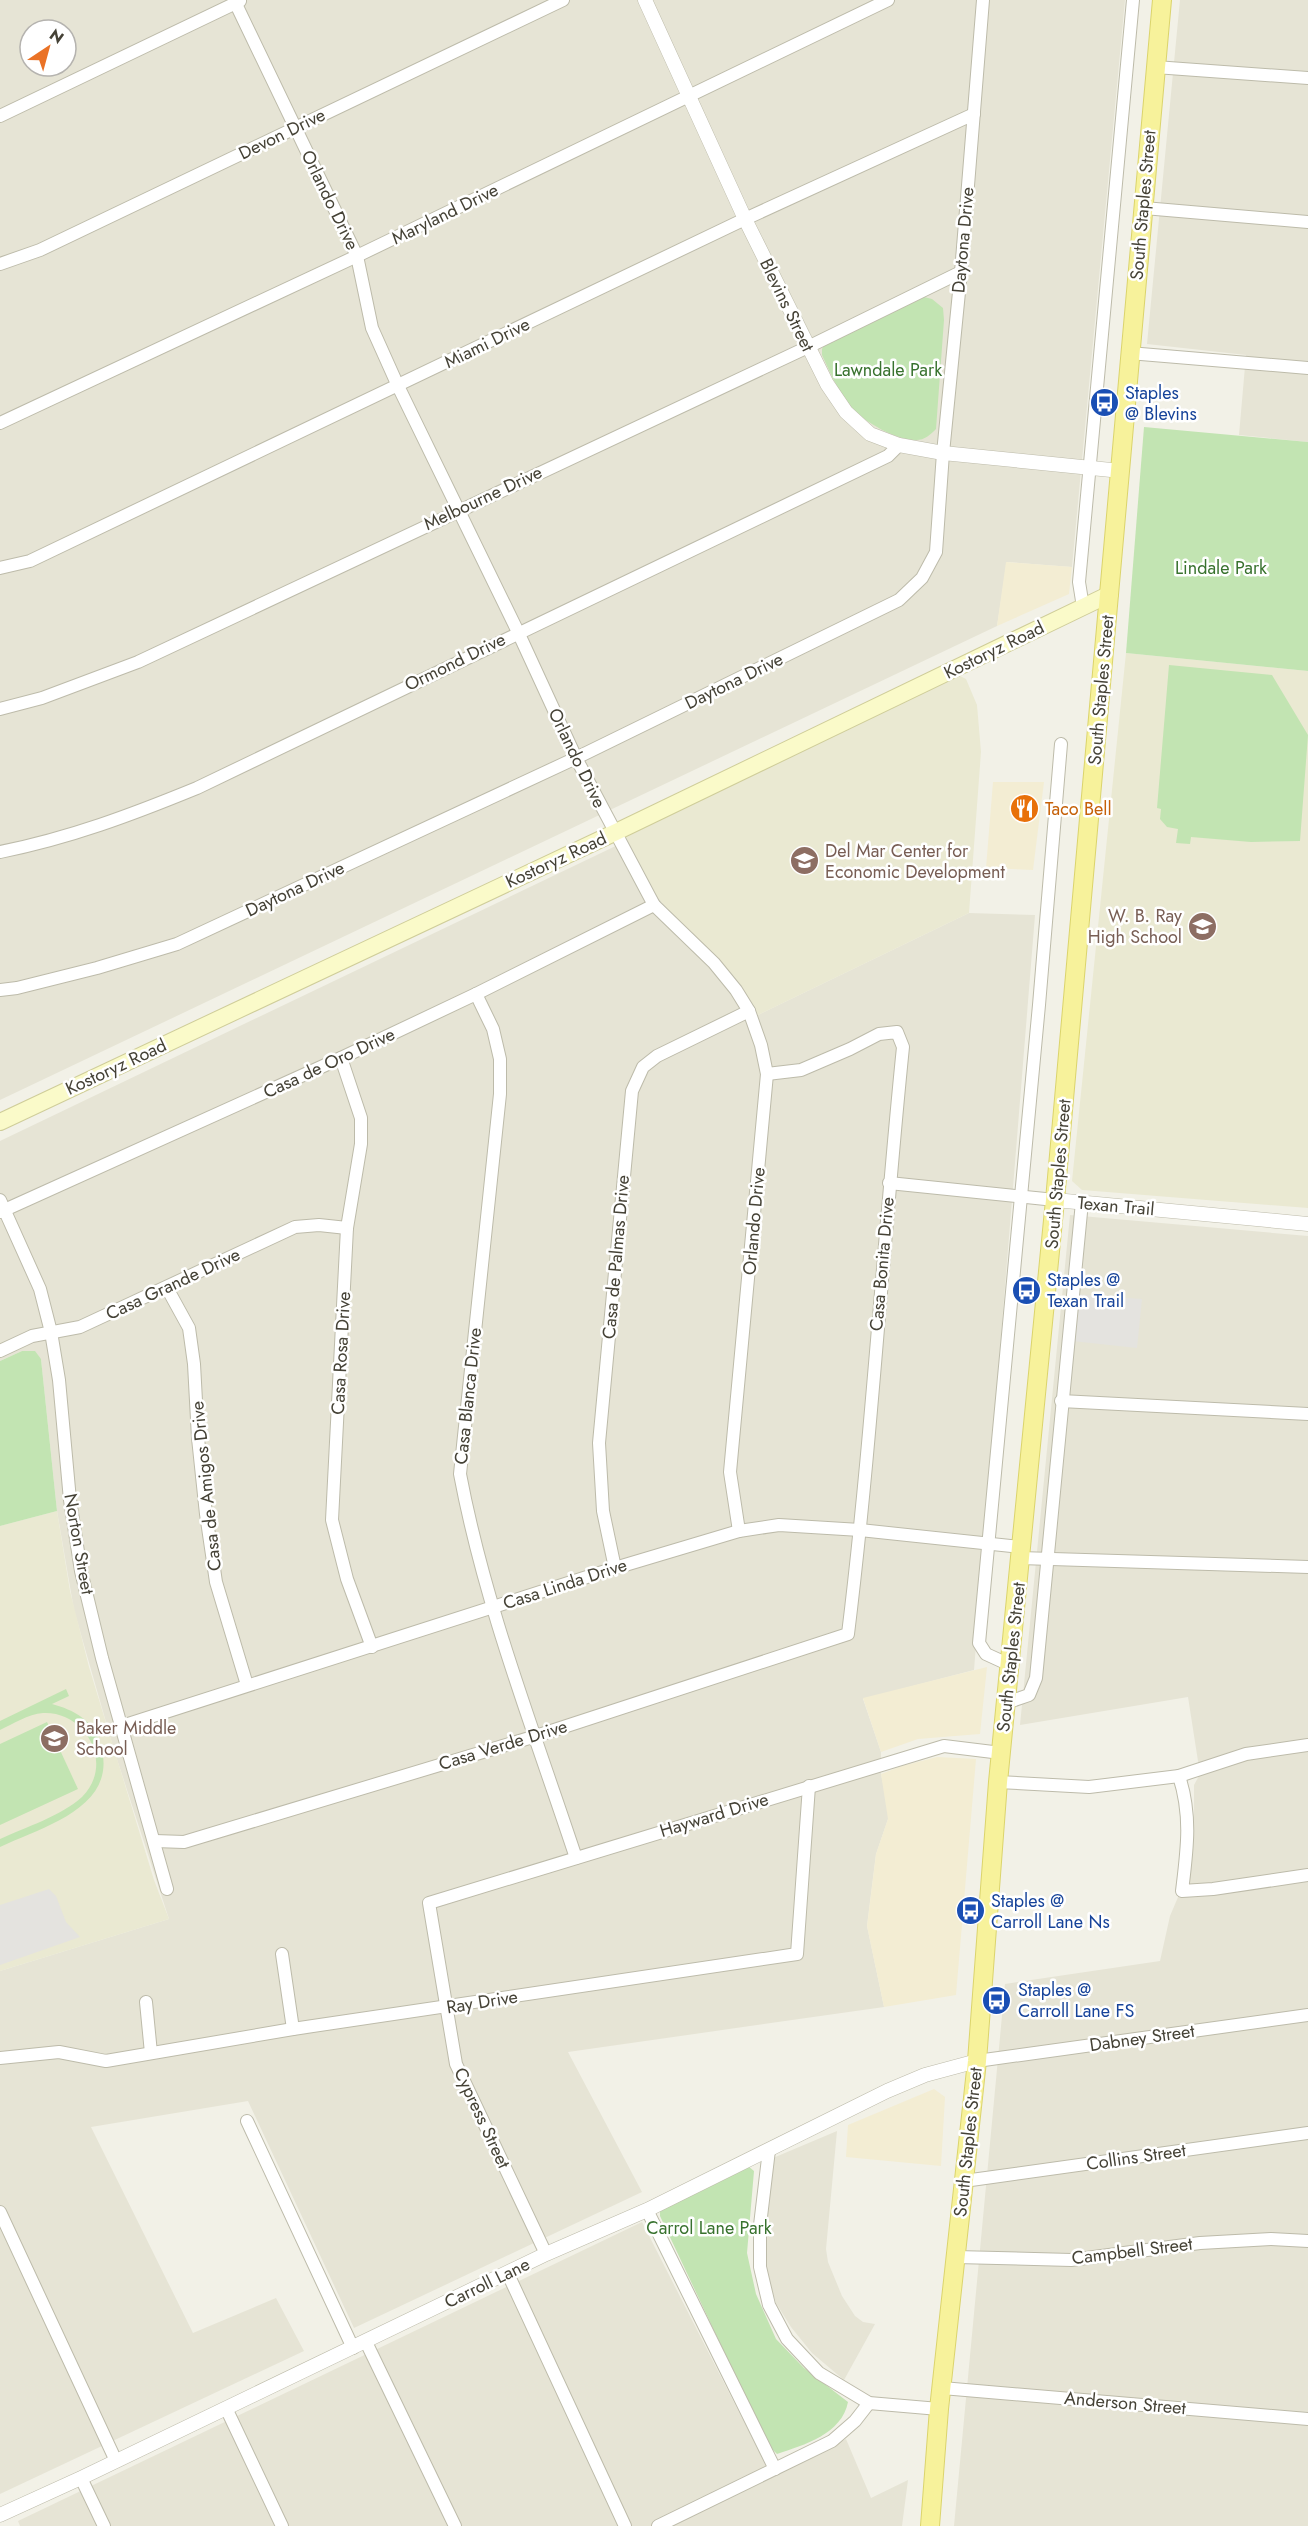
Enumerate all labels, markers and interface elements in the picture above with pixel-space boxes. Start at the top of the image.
north arrow [18,18,78,78]
text: N [45,23,68,49]
street label: Devon Drive [234,102,330,166]
street label: South Staples Street [1123,128,1163,281]
street label: Orlando Drive [295,146,365,254]
street label: Maryland Drive [387,177,503,251]
street label: Daytona Drive [945,186,981,294]
street label: Blevins Street [753,254,821,357]
street label: Miami Drive [440,311,534,375]
park label: Lawndale Park [834,357,942,383]
place label: Staples @ Blevins [1125,380,1197,427]
bus stop icon: Staples @ Blevins [1088,387,1120,419]
street label: Melbourne Drive [420,459,546,537]
park label: Lindale Park [1175,555,1267,581]
street label: South Staples Street [1081,613,1121,766]
street label: Kostoryz Road [940,615,1048,685]
street label: Ormond Drive [400,626,510,698]
street label: Daytona Drive [680,646,788,716]
street label: Orlando Drive [542,704,612,812]
restaurant icon: Taco Bell [1008,793,1040,825]
place label: Taco Bell [1045,796,1112,822]
street label: Kostoryz Road [501,825,611,895]
place label: Del Mar Center for Economic Development [825,838,1005,885]
school or university icon: Del Mar Center for Economic Development [788,845,820,877]
street label: Daytona Drive [241,855,349,923]
place label: W. B. Ray High School [1088,903,1182,950]
school or university icon: W. B. Ray High School [1187,910,1219,942]
street label: Casa de Oro Drive [259,1021,399,1105]
street label: Kostoryz Road [61,1032,171,1102]
street label: South Staples Street [1038,1097,1078,1250]
street label: Orlando Drive [736,1166,772,1276]
street label: Casa de Palmas Drive [596,1174,636,1340]
street label: Texan Trail [1076,1190,1156,1222]
street label: Casa Bonita Drive [863,1196,901,1332]
street label: Casa Grande Drive [102,1241,244,1327]
place label: Staples @ Texan Trail [1047,1267,1124,1314]
bus stop icon: Staples @ Texan Trail [1010,1274,1042,1306]
street label: Casa Rosa Drive [325,1291,357,1415]
street label: Casa Blanca Drive [448,1326,488,1466]
street label: Casa de Amigos Drive [184,1400,228,1572]
street label: Norton Street [57,1492,101,1597]
street label: Casa Linda Drive [500,1552,630,1616]
street label: South Staples Street [990,1580,1032,1733]
street label: Casa Verde Drive [436,1713,570,1777]
place label: Baker Middle School [76,1715,176,1762]
school or university icon: Baker Middle School [39,1722,71,1754]
street label: Hayward Drive [656,1786,772,1844]
place label: Staples @ Carroll Lane Ns [991,1888,1110,1935]
bus stop icon: Staples @ Carroll Lane Ns [954,1895,986,1927]
place label: Staples @ Carroll Lane FS [1018,1977,1134,2024]
street label: Ray Drive [444,1984,520,2020]
bus stop icon: Staples @ Carroll Lane FS [981,1984,1013,2016]
street label: Dabney Street [1088,2018,1197,2058]
street label: Cypress Street [447,2063,517,2173]
street label: South Staples Street [947,2065,989,2218]
street label: Collins Street [1085,2137,1188,2177]
park label: Carrol Lane Park [646,2215,772,2241]
street label: Campbell Street [1070,2231,1195,2271]
street label: Carroll Lane [440,2251,534,2315]
street label: Anderson Street [1063,2385,1188,2421]

